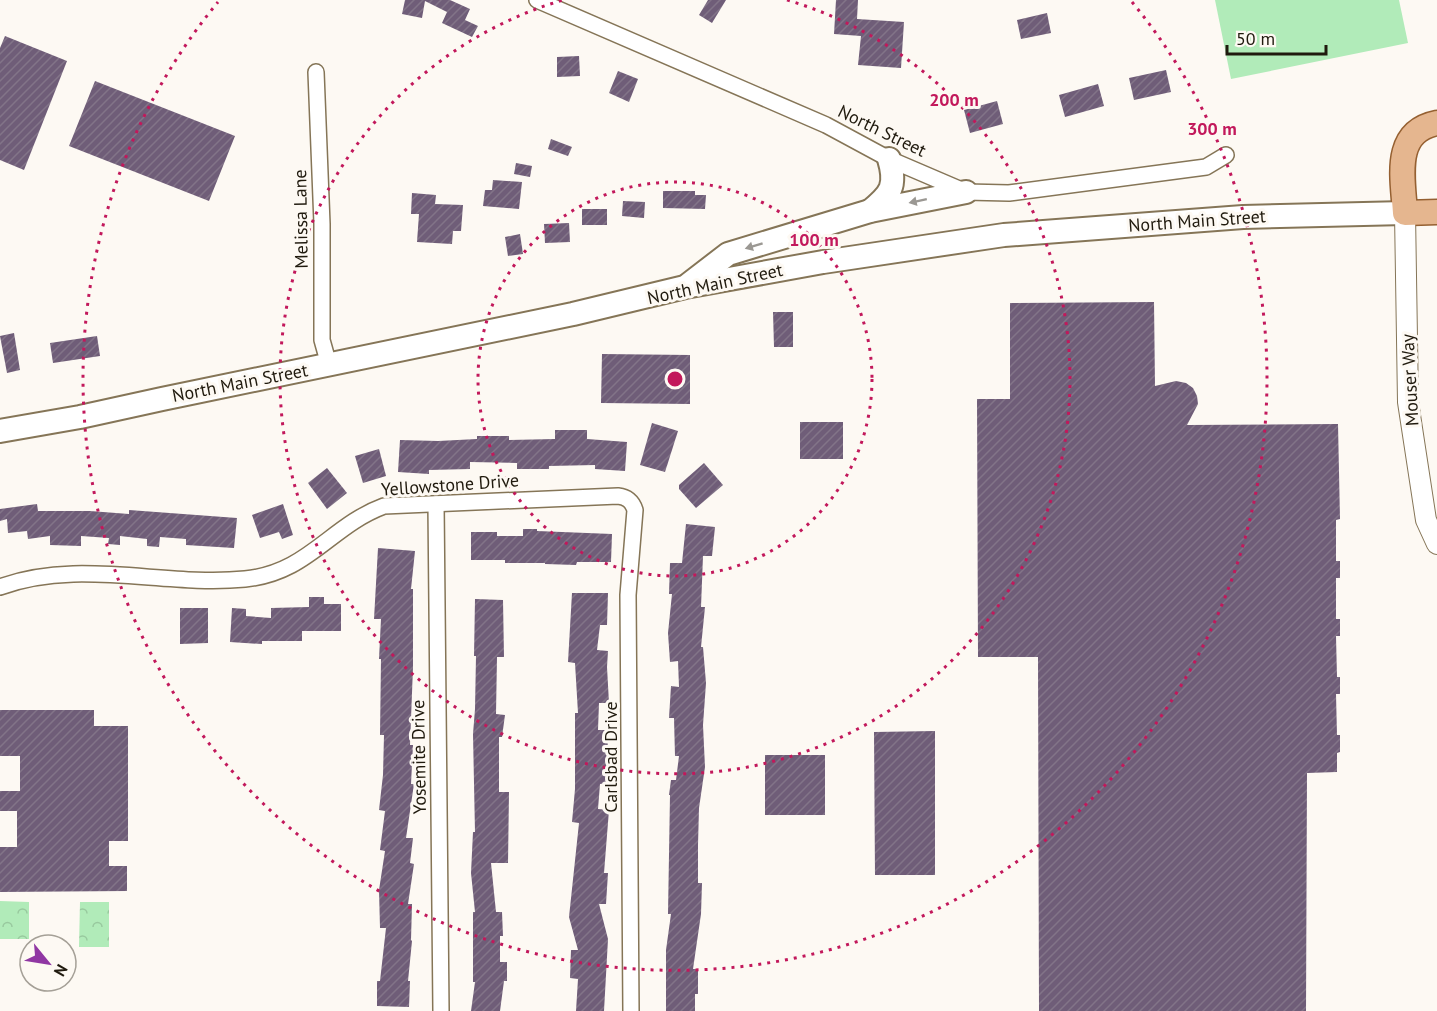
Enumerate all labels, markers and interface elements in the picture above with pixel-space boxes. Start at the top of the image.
scale bar [1227,18,1326,56]
text: 50 m [1236,27,1275,50]
text: 200 m [929,88,979,111]
street label: North Street [834,99,930,162]
text: 300 m [1187,117,1237,140]
street label: Melissa Lane [288,169,313,269]
one-way arrow [908,197,927,206]
street label: North Main Street [1127,204,1266,237]
text: 100 m [789,228,839,251]
one-way arrow [745,242,763,251]
street label: North Main Street [645,258,785,309]
street label: Mouser Way [1396,333,1423,427]
street label: North Main Street [170,358,310,407]
centre of rings [665,369,685,389]
street label: Yellowstone Drive [380,468,520,501]
street label: Yosemite Drive [406,700,431,814]
street label: Carlsbad Drive [599,701,622,813]
north arrow [18,933,78,993]
text: N [50,961,72,980]

